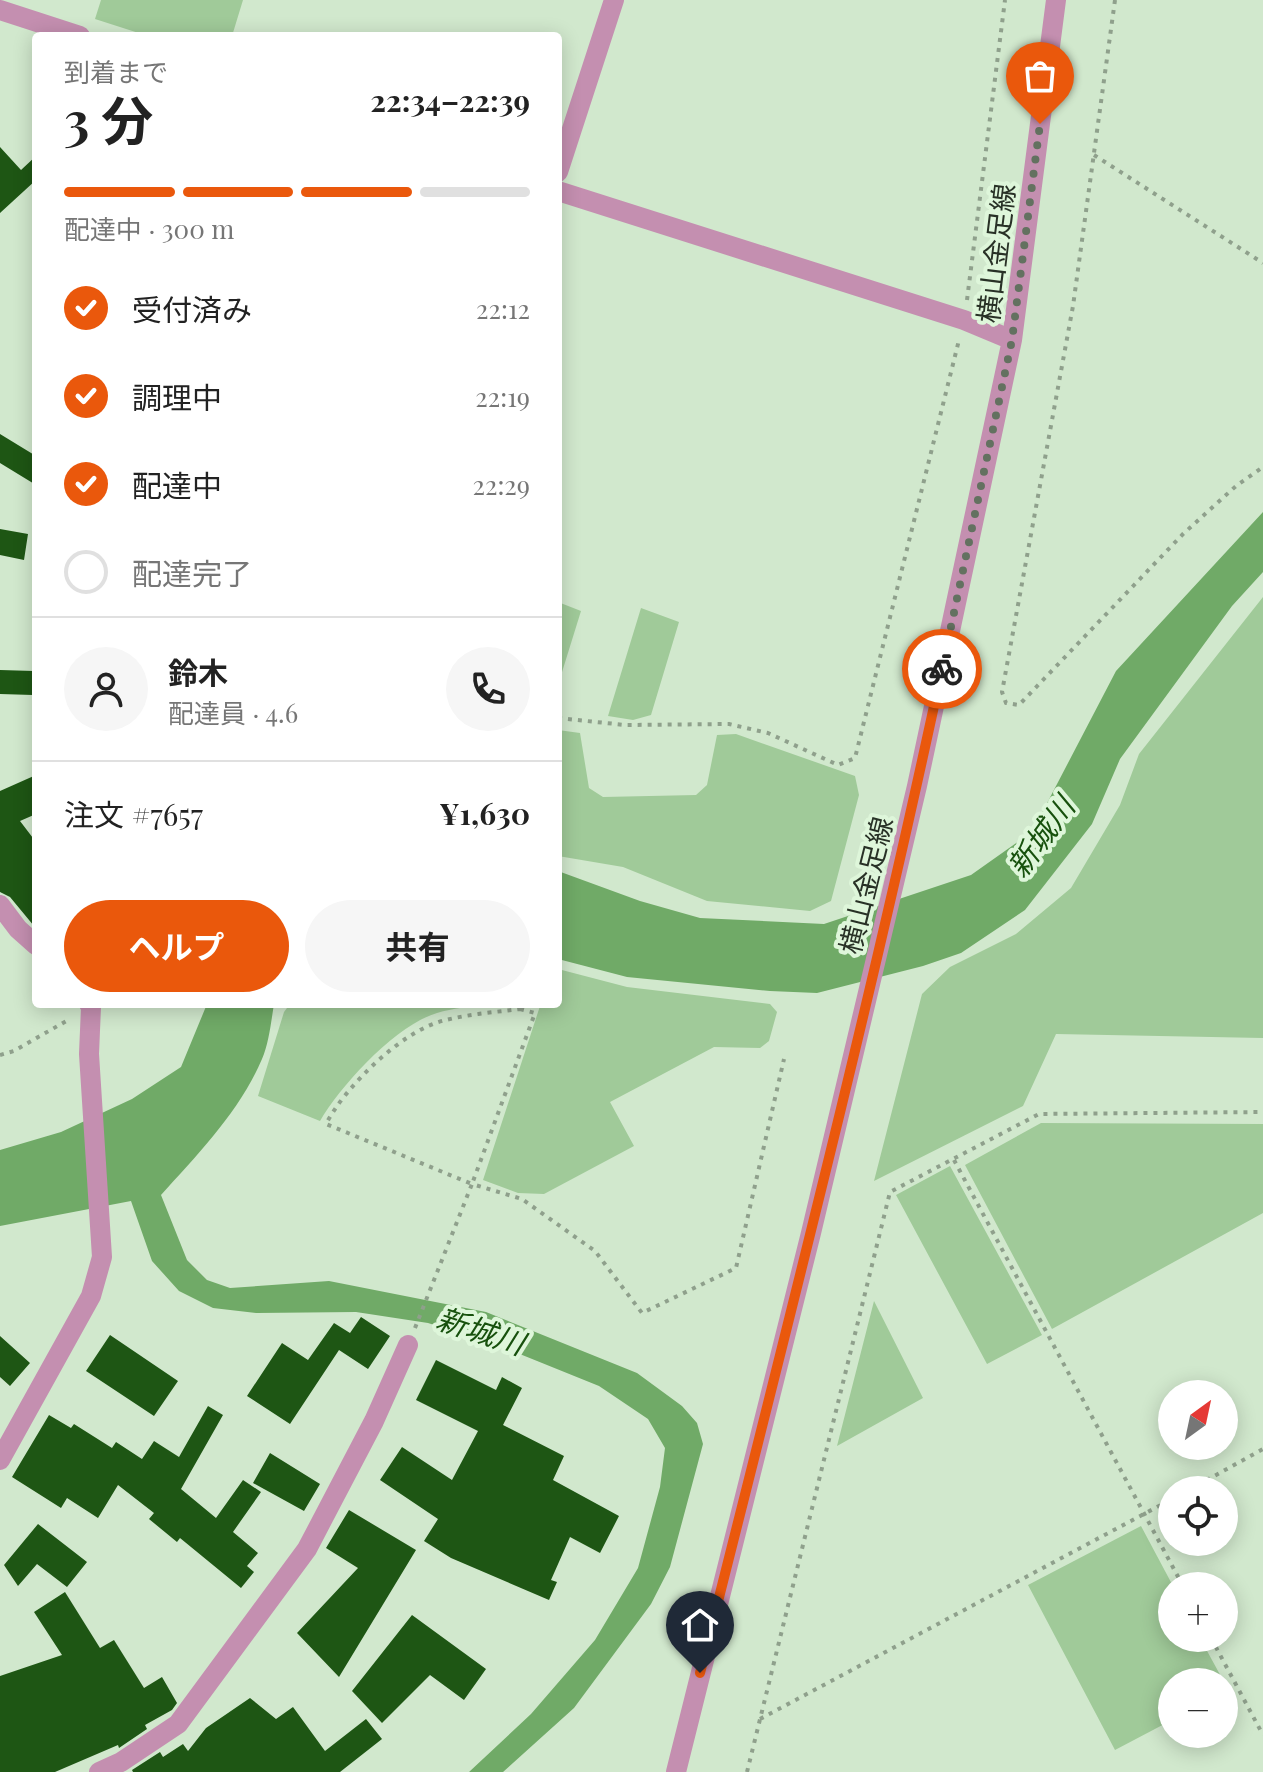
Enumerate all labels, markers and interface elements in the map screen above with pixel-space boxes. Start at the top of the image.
pin [1006,42,1074,124]
text: 到着まで [64,54,168,89]
icon: bag [1018,54,1062,98]
text: 22:34–22:39 [370,80,530,120]
text: 3 分 [64,84,153,153]
street label: 横山金足線 [968,181,1022,325]
text: 配達中 · 300 m [64,211,234,246]
icon: check [64,286,108,330]
text: 受付済み [132,289,252,329]
text: 22:12 [476,291,530,326]
icon: check [64,374,108,418]
text: 調理中 [132,377,222,417]
text: 22:19 [475,379,530,414]
icon: check [64,462,108,506]
text: 配達中 [132,465,222,505]
text: 22:29 [472,467,530,502]
text: 配達完了 [132,553,252,593]
courier [902,629,982,709]
button: person [64,647,148,731]
button: phone [446,647,530,731]
icon: bike [920,647,964,691]
text: 鈴木 [168,652,228,692]
text: 配達員 · 4.6 [168,695,298,730]
water label: 新城川 [997,785,1084,884]
text: ¥1,630 [439,793,530,833]
text: 注文 #7657 [64,794,203,834]
street label: 横山金足線 [830,813,900,957]
button: ヘルプ [64,900,289,992]
button: 共有 [305,900,530,992]
water label: 新城川 [432,1297,533,1364]
north arrow [1158,1380,1238,1460]
map controls [1158,1380,1238,1748]
button: locate [1158,1476,1238,1556]
button: + [1158,1572,1238,1652]
pin [666,1591,734,1673]
icon: home [678,1603,722,1647]
button: − [1158,1668,1238,1748]

